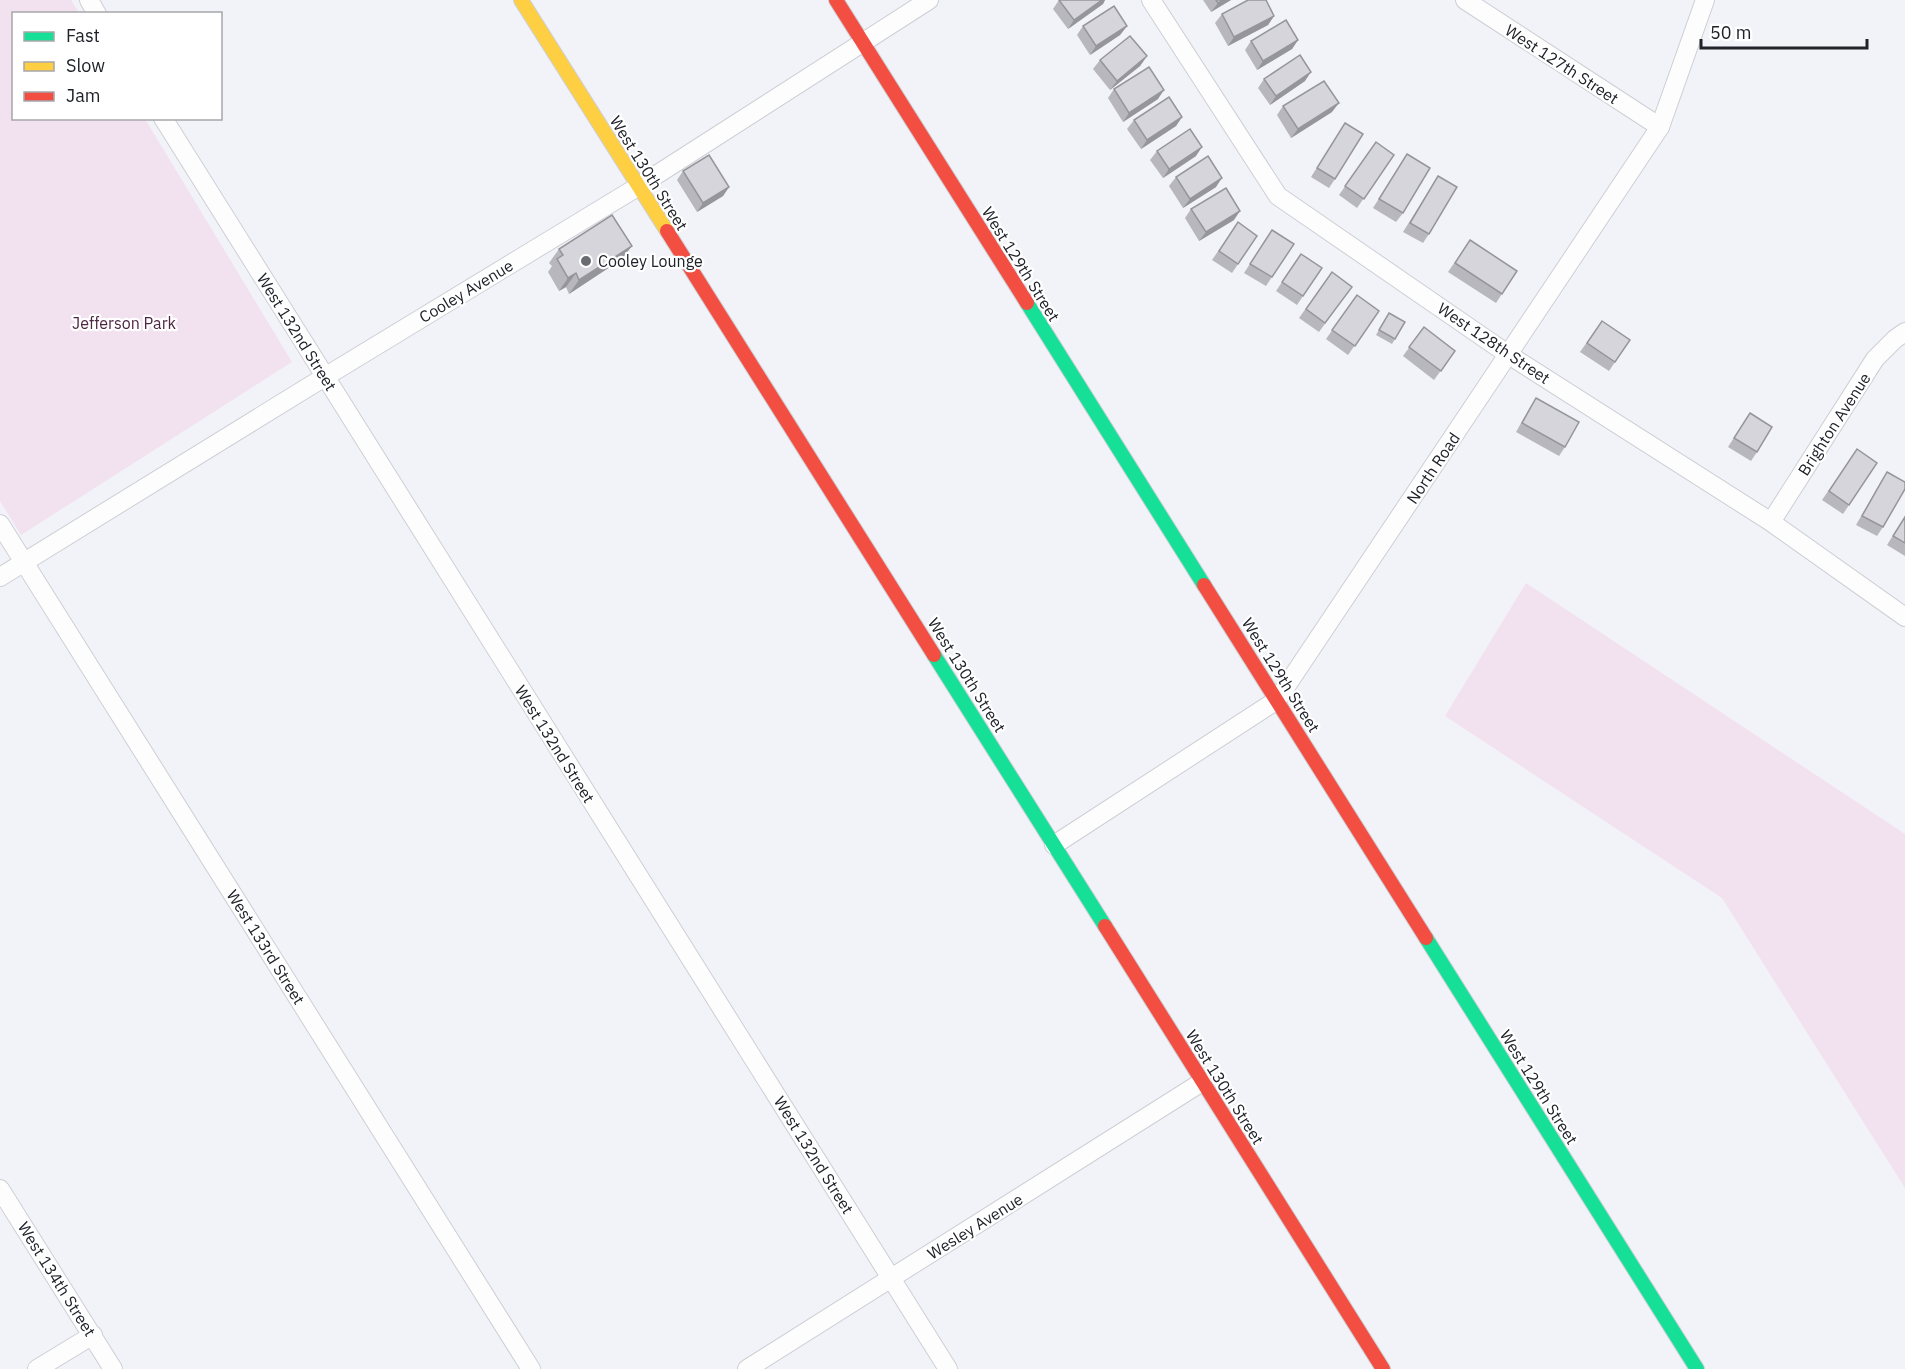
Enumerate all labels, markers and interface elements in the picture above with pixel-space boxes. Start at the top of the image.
legend [12,12,222,120]
scale bar [1701,12,1868,50]
street label: West 127th Street [1502,20,1622,108]
text: 50 m [1710,21,1752,44]
text: Fast [66,24,100,47]
text: Slow [66,54,105,77]
text: Jam [66,84,101,107]
street label: West 130th Street [606,112,692,234]
street label: West 129th Street [978,203,1064,325]
place label: Cooley Lounge [598,251,703,271]
marker: Cooley Lounge [579,254,593,268]
street label: Cooley Avenue [415,255,517,327]
street label: West 132nd Street [253,270,341,394]
street label: West 128th Street [1434,298,1554,388]
park label: Jefferson Park [72,313,177,333]
street label: Brighton Avenue [1793,369,1875,479]
street label: North Road [1402,429,1464,507]
street label: West 130th Street [924,614,1010,736]
street label: West 129th Street [1238,614,1324,736]
street label: West 132nd Street [511,682,599,806]
street label: West 133rd Street [223,886,309,1008]
street label: West 130th Street [1182,1026,1268,1148]
street label: West 129th Street [1496,1026,1582,1148]
street label: West 132nd Street [770,1093,858,1217]
street label: Wesley Avenue [924,1189,1027,1263]
street label: West 134th Street [14,1218,100,1340]

